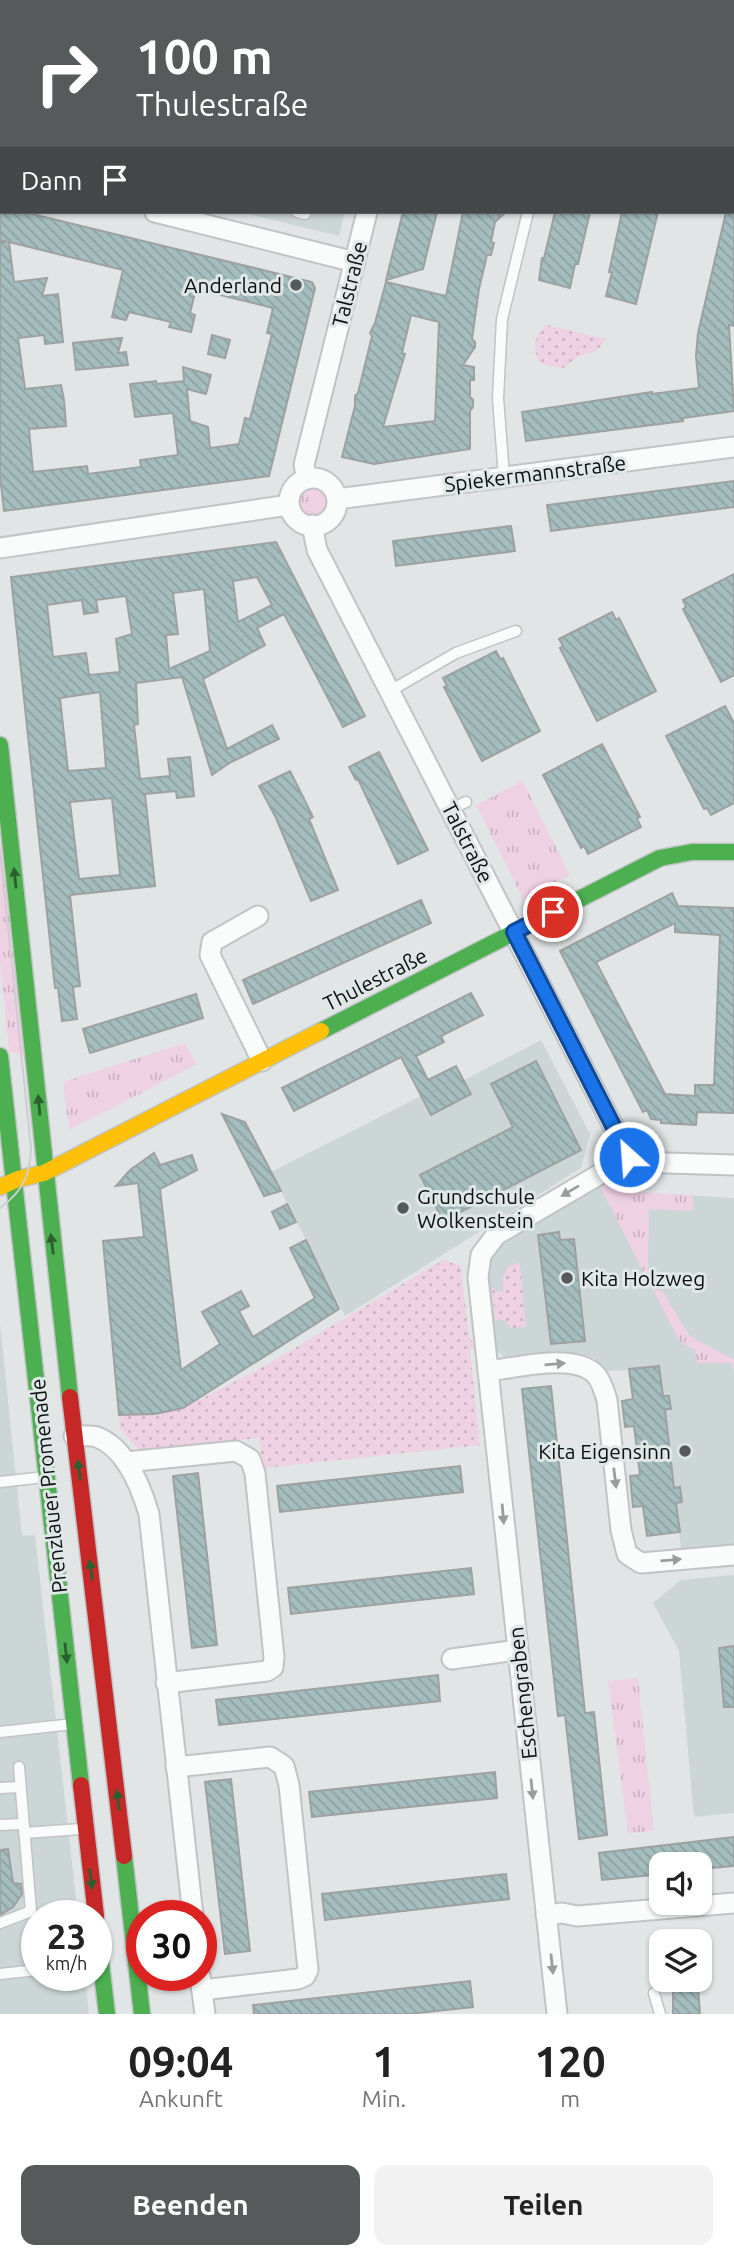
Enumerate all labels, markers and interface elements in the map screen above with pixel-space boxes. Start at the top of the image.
icon: right [21,28,112,119]
text: 100 m [136,28,273,83]
text: Thulestraße [136,86,308,122]
icon: arrive [96,161,134,199]
text: Dann [21,166,82,195]
street label: Talstraße [327,239,371,329]
place label: Anderland [184,273,282,297]
marker: Anderland [288,277,304,293]
street label: Spiekermannstraße [443,450,627,496]
street label: Talstraße [437,798,499,886]
one-way arrow [9,867,20,889]
pin [523,882,583,942]
icon: arrive [534,893,572,931]
street label: Thulestraße [319,943,431,1015]
one-way arrow [34,1093,45,1115]
position arrow [592,1120,666,1194]
place label: Grundschule Wolkenstein [417,1184,535,1232]
one-way arrow [560,1185,579,1197]
marker: Grundschule Wolkenstein [395,1200,411,1216]
one-way arrow [47,1233,58,1255]
place label: Kita Holzweg [581,1266,705,1290]
marker: Kita Holzweg [559,1270,575,1286]
one-way arrow [544,1358,566,1369]
street label: Prenzlauer Promenade [25,1378,71,1594]
place label: Kita Eigensinn [538,1439,671,1463]
marker: Kita Eigensinn [677,1443,693,1459]
one-way arrow [73,1459,84,1481]
one-way arrow [610,1467,621,1489]
one-way arrow [498,1503,509,1525]
one-way arrow [660,1555,682,1566]
one-way arrow [86,1559,97,1581]
street label: Eschengraben [503,1626,541,1760]
one-way arrow [61,1642,72,1664]
one-way arrow [527,1778,538,1800]
one-way arrow [112,1789,123,1811]
map controls [649,1852,712,1992]
button: sound [649,1852,712,1915]
one-way arrow [86,1868,97,1890]
speed limit sign: 30 [126,1900,217,1991]
text: 23 [47,1916,86,1956]
button: layers [649,1929,712,1992]
text: km/h [46,1953,87,1973]
one-way arrow [547,1953,558,1975]
text: 09:04 [128,2038,233,2085]
text: 1 [372,2038,396,2085]
text: 120 [535,2038,606,2085]
text: Ankunft [139,2086,223,2111]
text: Min. [362,2086,406,2111]
text: m [560,2086,580,2111]
button: Beenden [21,2165,360,2245]
button: Teilen [374,2165,713,2245]

